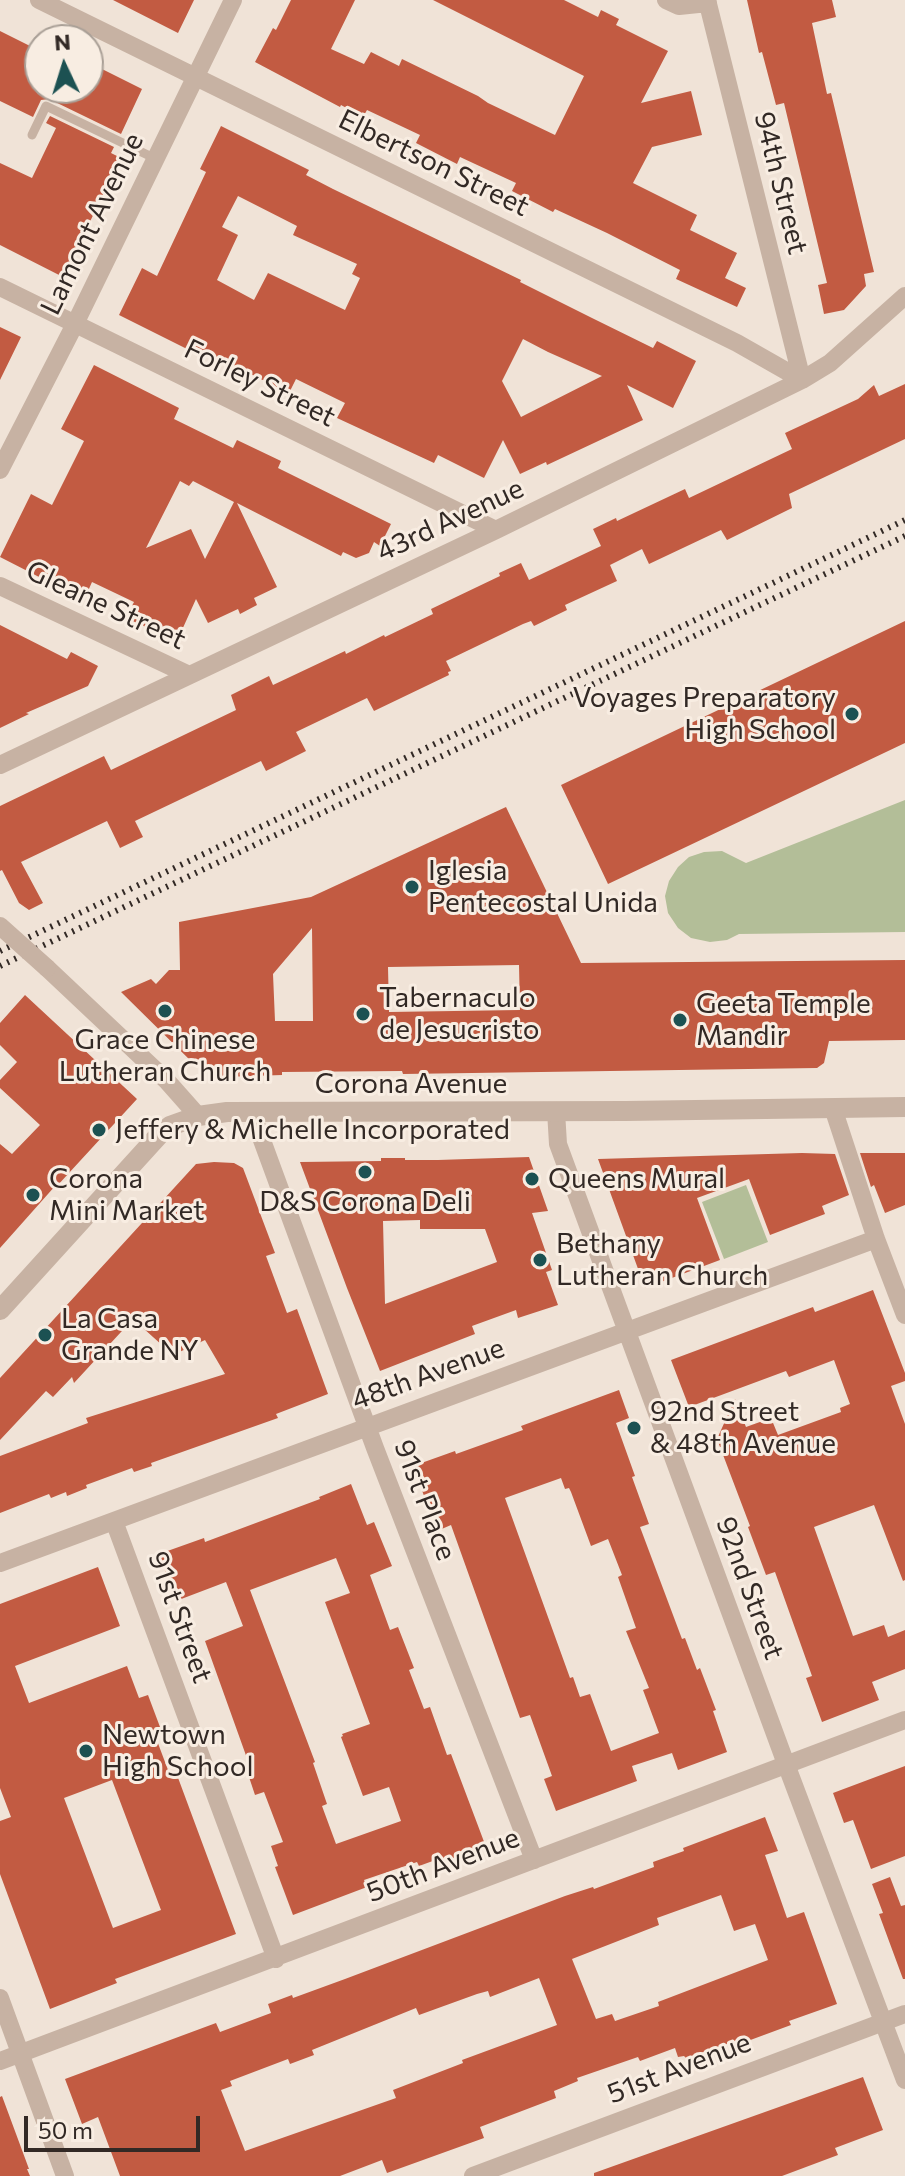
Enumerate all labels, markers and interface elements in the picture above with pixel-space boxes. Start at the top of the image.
north arrow [24,24,104,104]
text: N [53,28,72,56]
street label: Elbertson Street [333,102,535,224]
street label: 94th Street [747,108,815,258]
street label: Lamont Avenue [33,128,151,320]
street label: Forley Street [179,332,341,434]
street label: 43rd Avenue [371,471,529,569]
street label: Gleane Street [21,553,191,657]
place label: Voyages Preparatory High School [572,681,836,747]
marker: Voyages Preparatory High School [843,705,861,723]
place label: Iglesia Pentecostal Unida [428,854,658,920]
marker: Iglesia Pentecostal Unida [403,878,421,896]
place label: Tabernaculo de Jesucristo [379,981,539,1047]
place label: Geeta Temple Mandir [696,987,871,1053]
marker: Grace Chinese Lutheran Church [156,1002,174,1020]
marker: Tabernaculo de Jesucristo [354,1005,372,1023]
marker: Geeta Temple Mandir [671,1011,689,1029]
place label: Grace Chinese Lutheran Church [59,1023,271,1089]
street label: Corona Avenue [315,1067,507,1101]
place label: Jeffery & Michelle Incorporated [115,1113,510,1147]
marker: Jeffery & Michelle Incorporated [90,1121,108,1139]
place label: Corona Mini Market [49,1162,205,1228]
place label: Queens Mural [548,1162,725,1196]
marker: D&S Corona Deli [356,1163,374,1181]
marker: Queens Mural [523,1170,541,1188]
place label: D&S Corona Deli [259,1185,471,1219]
marker: Corona Mini Market [24,1186,42,1204]
place label: Bethany Lutheran Church [556,1227,768,1293]
marker: Bethany Lutheran Church [531,1251,549,1269]
place label: La Casa Grande NY [61,1302,199,1368]
marker: La Casa Grande NY [36,1326,54,1344]
street label: 48th Avenue [347,1331,509,1417]
place label: 92nd Street & 48th Avenue [650,1395,836,1461]
marker: 92nd Street & 48th Avenue [625,1419,643,1437]
street label: 91st Place [387,1435,463,1565]
street label: 92nd Street [709,1512,791,1664]
street label: 91st Street [141,1547,219,1687]
place label: Newtown High School [102,1718,254,1784]
marker: Newtown High School [77,1742,95,1760]
street label: 50th Avenue [362,1821,524,1909]
street label: 51st Avenue [603,2025,755,2111]
scale bar [28,2100,204,2150]
text: 50 m [38,2115,93,2144]

